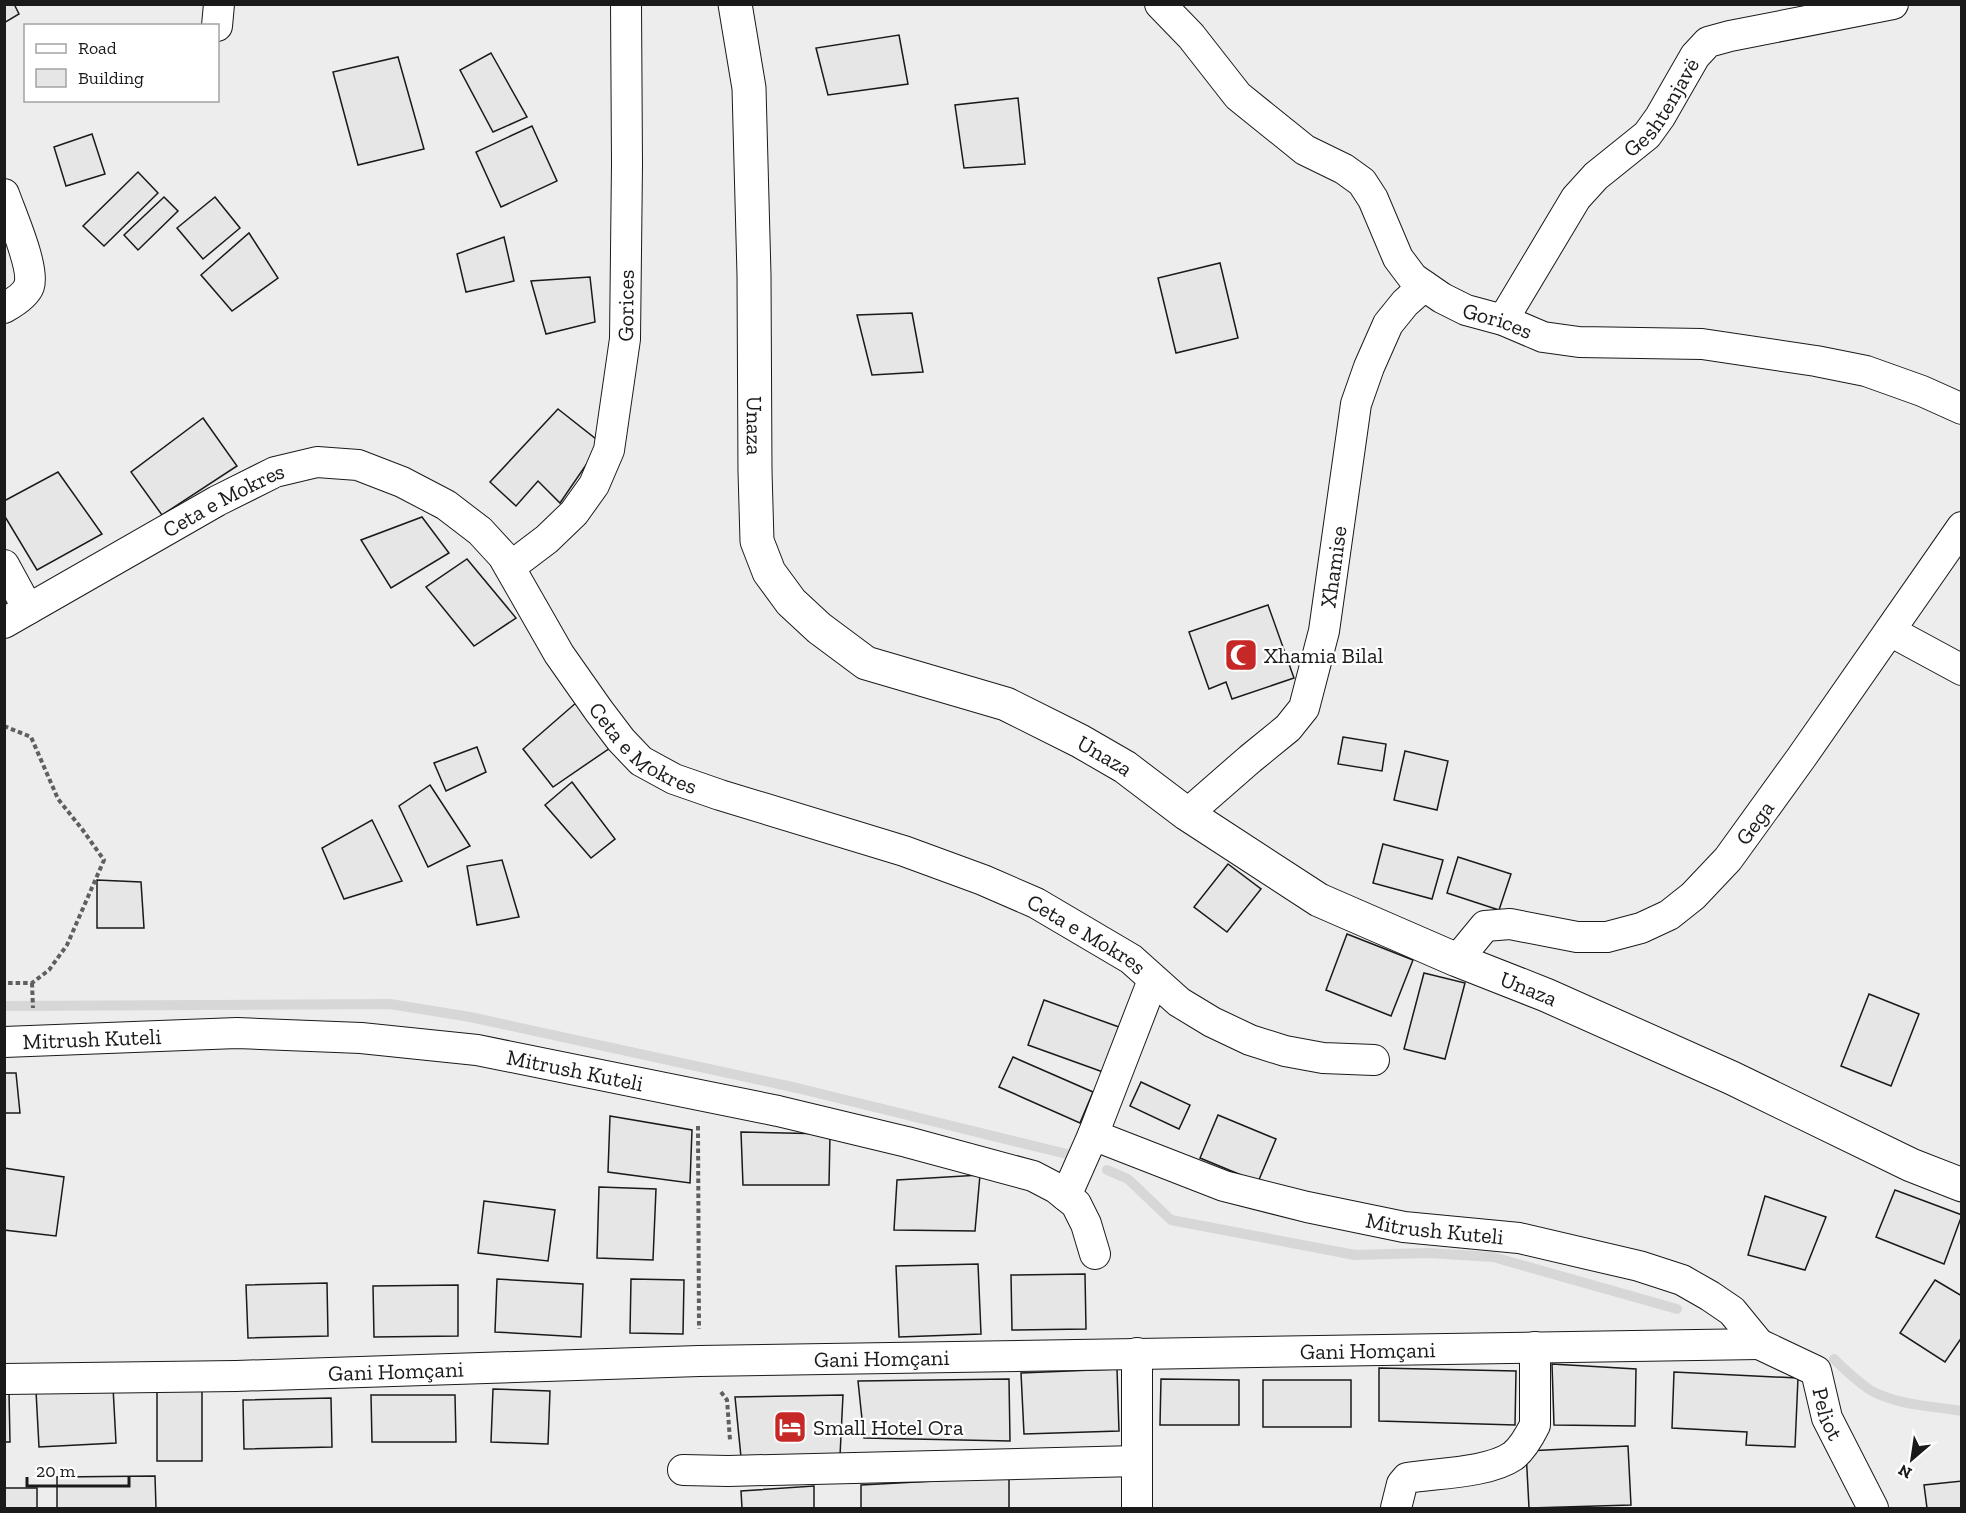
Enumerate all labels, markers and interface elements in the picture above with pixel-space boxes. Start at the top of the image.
legend [24,24,219,102]
text: Road [78,37,117,59]
street label: Geshtenjavë [1618,53,1705,163]
text: Building [78,67,144,89]
street label: Gorices [612,269,640,342]
street label: Gorices [1460,297,1537,345]
street label: Unaza [741,396,768,456]
street label: Ceta e Mokres [158,457,287,543]
street label: Xhamise [1314,524,1353,609]
mosque icon: Xhamia Bilal [1223,637,1259,673]
place label: Xhamia Bilal [1264,642,1384,669]
street label: Ceta e Mokres [583,697,701,800]
street label: Unaza [1072,729,1138,782]
street label: Gega [1730,795,1780,850]
street label: Ceta e Mokres [1023,888,1152,980]
street label: Unaza [1496,965,1562,1012]
street label: Mitrush Kuteli [22,1023,162,1055]
street label: Mitrush Kuteli [504,1043,646,1097]
street label: Mitrush Kuteli [1363,1206,1505,1250]
street label: Gani Homçani [1300,1336,1436,1365]
street label: Gani Homçani [814,1344,950,1373]
street label: Gani Homçani [328,1356,464,1387]
street label: Peliot [1806,1385,1849,1446]
hotel icon: Small Hotel Ora [772,1409,808,1445]
place label: Small Hotel Ora [813,1414,964,1441]
north arrow [1882,1429,1942,1489]
scale bar [27,1450,129,1488]
text: 20 m [36,1460,76,1482]
text: N [1895,1460,1915,1483]

